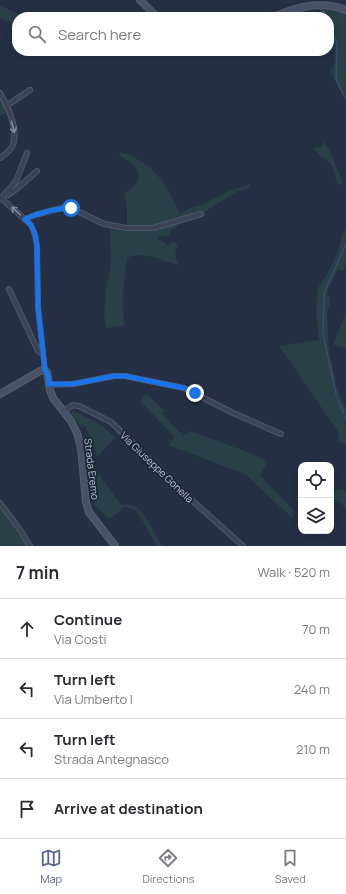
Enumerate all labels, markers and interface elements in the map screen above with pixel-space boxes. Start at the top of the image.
search box [12,12,334,56]
icon: search [26,23,48,45]
text: Search here [58,24,141,45]
one-way arrow [10,120,17,133]
route start [62,199,80,217]
one-way arrow [11,206,21,216]
route end [186,384,204,402]
street label: Via Giuseppe Gonella [117,428,197,506]
street label: Strada Eremo [81,437,103,501]
map controls [298,462,334,534]
button: locate [298,462,334,498]
button: layers [298,498,334,534]
text: 7 min [16,561,59,584]
text: Walk · 520 m [257,563,330,581]
text: Continue [54,609,122,630]
icon: ahead [16,618,38,640]
text: 70 m [302,620,330,638]
text: Via Costi [54,630,106,648]
text: Turn left [54,669,116,690]
icon: left [16,678,38,700]
text: 240 m [294,680,330,698]
text: Via Umberto I [54,690,133,708]
text: Turn left [54,729,116,750]
icon: left [16,738,38,760]
text: 210 m [296,740,330,758]
text: Strada Antegnasco [54,750,169,768]
icon: arrive [16,798,38,820]
text: Arrive at destination [54,798,203,819]
tab: Map [40,847,62,886]
tab: Directions [142,847,195,886]
tab: Saved [275,847,306,886]

